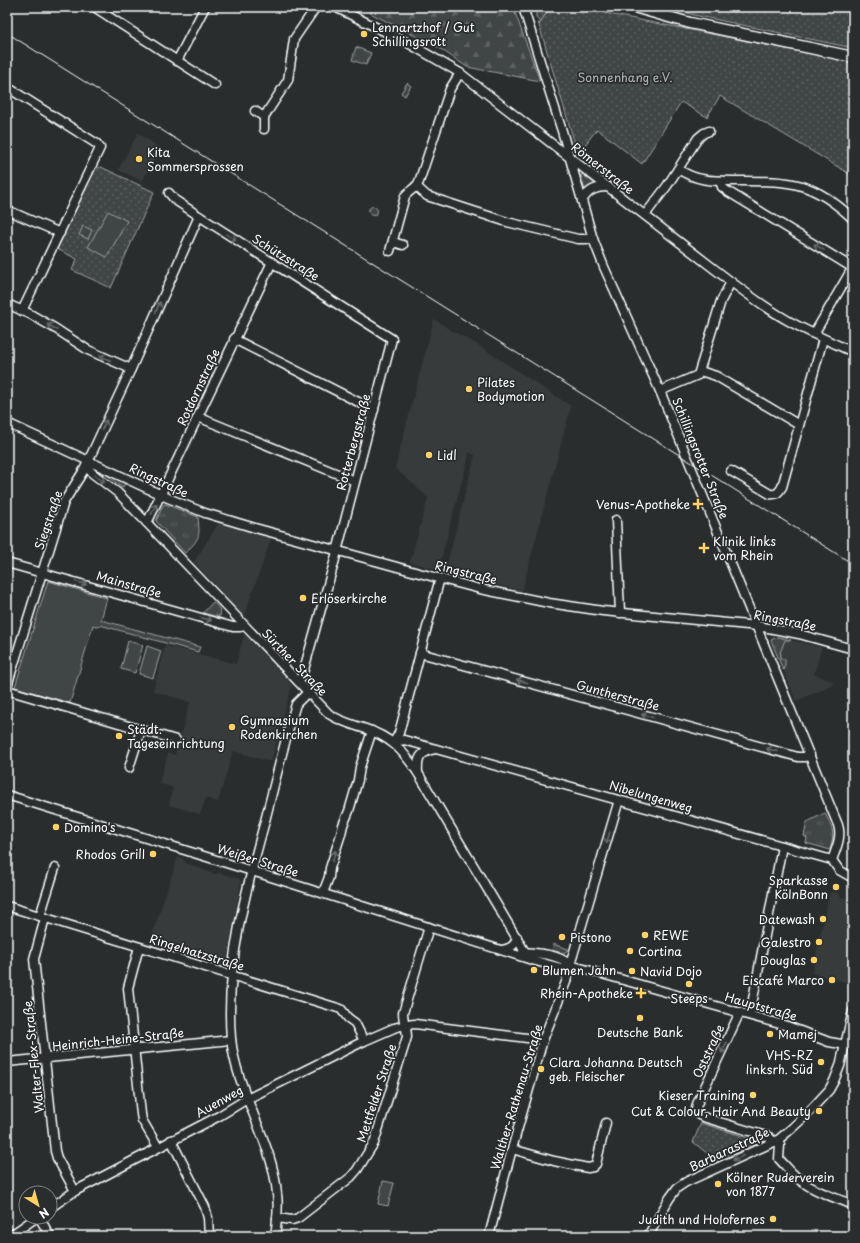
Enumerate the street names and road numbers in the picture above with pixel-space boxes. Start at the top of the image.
street label: Römerstraße [568,138,638,198]
street label: Schützstraße [249,229,323,285]
street label: Rotdornstraße [172,346,224,428]
street label: Rotterbergstraße [331,392,375,492]
street label: Schillingsrotter Straße [668,395,734,521]
street label: Ringstraße [126,458,192,502]
street label: Siegstraße [29,488,67,552]
street label: Ringstraße [433,556,499,588]
street label: Mainstraße [94,566,164,602]
street label: Ringstraße [752,605,818,635]
street label: Sürther Straße [258,624,332,700]
street label: Guntherstraße [575,675,661,715]
street label: Nibelungenweg [607,776,695,816]
street label: Weißer Straße [215,839,301,881]
street label: Ringelnatzstraße [147,929,247,975]
street label: Hauptstraße [723,987,799,1025]
street label: Walter-Flex-Straße [18,1000,48,1114]
street label: Oststraße [688,1021,728,1081]
street label: Walther-Rathenau-Straße [485,1022,547,1172]
street label: Heinrich-Heine-Straße [51,1023,185,1055]
street label: Mettfelder Straße [352,1041,400,1145]
street label: Auenweg [192,1081,246,1121]
street label: Barbarastraße [686,1123,772,1175]

